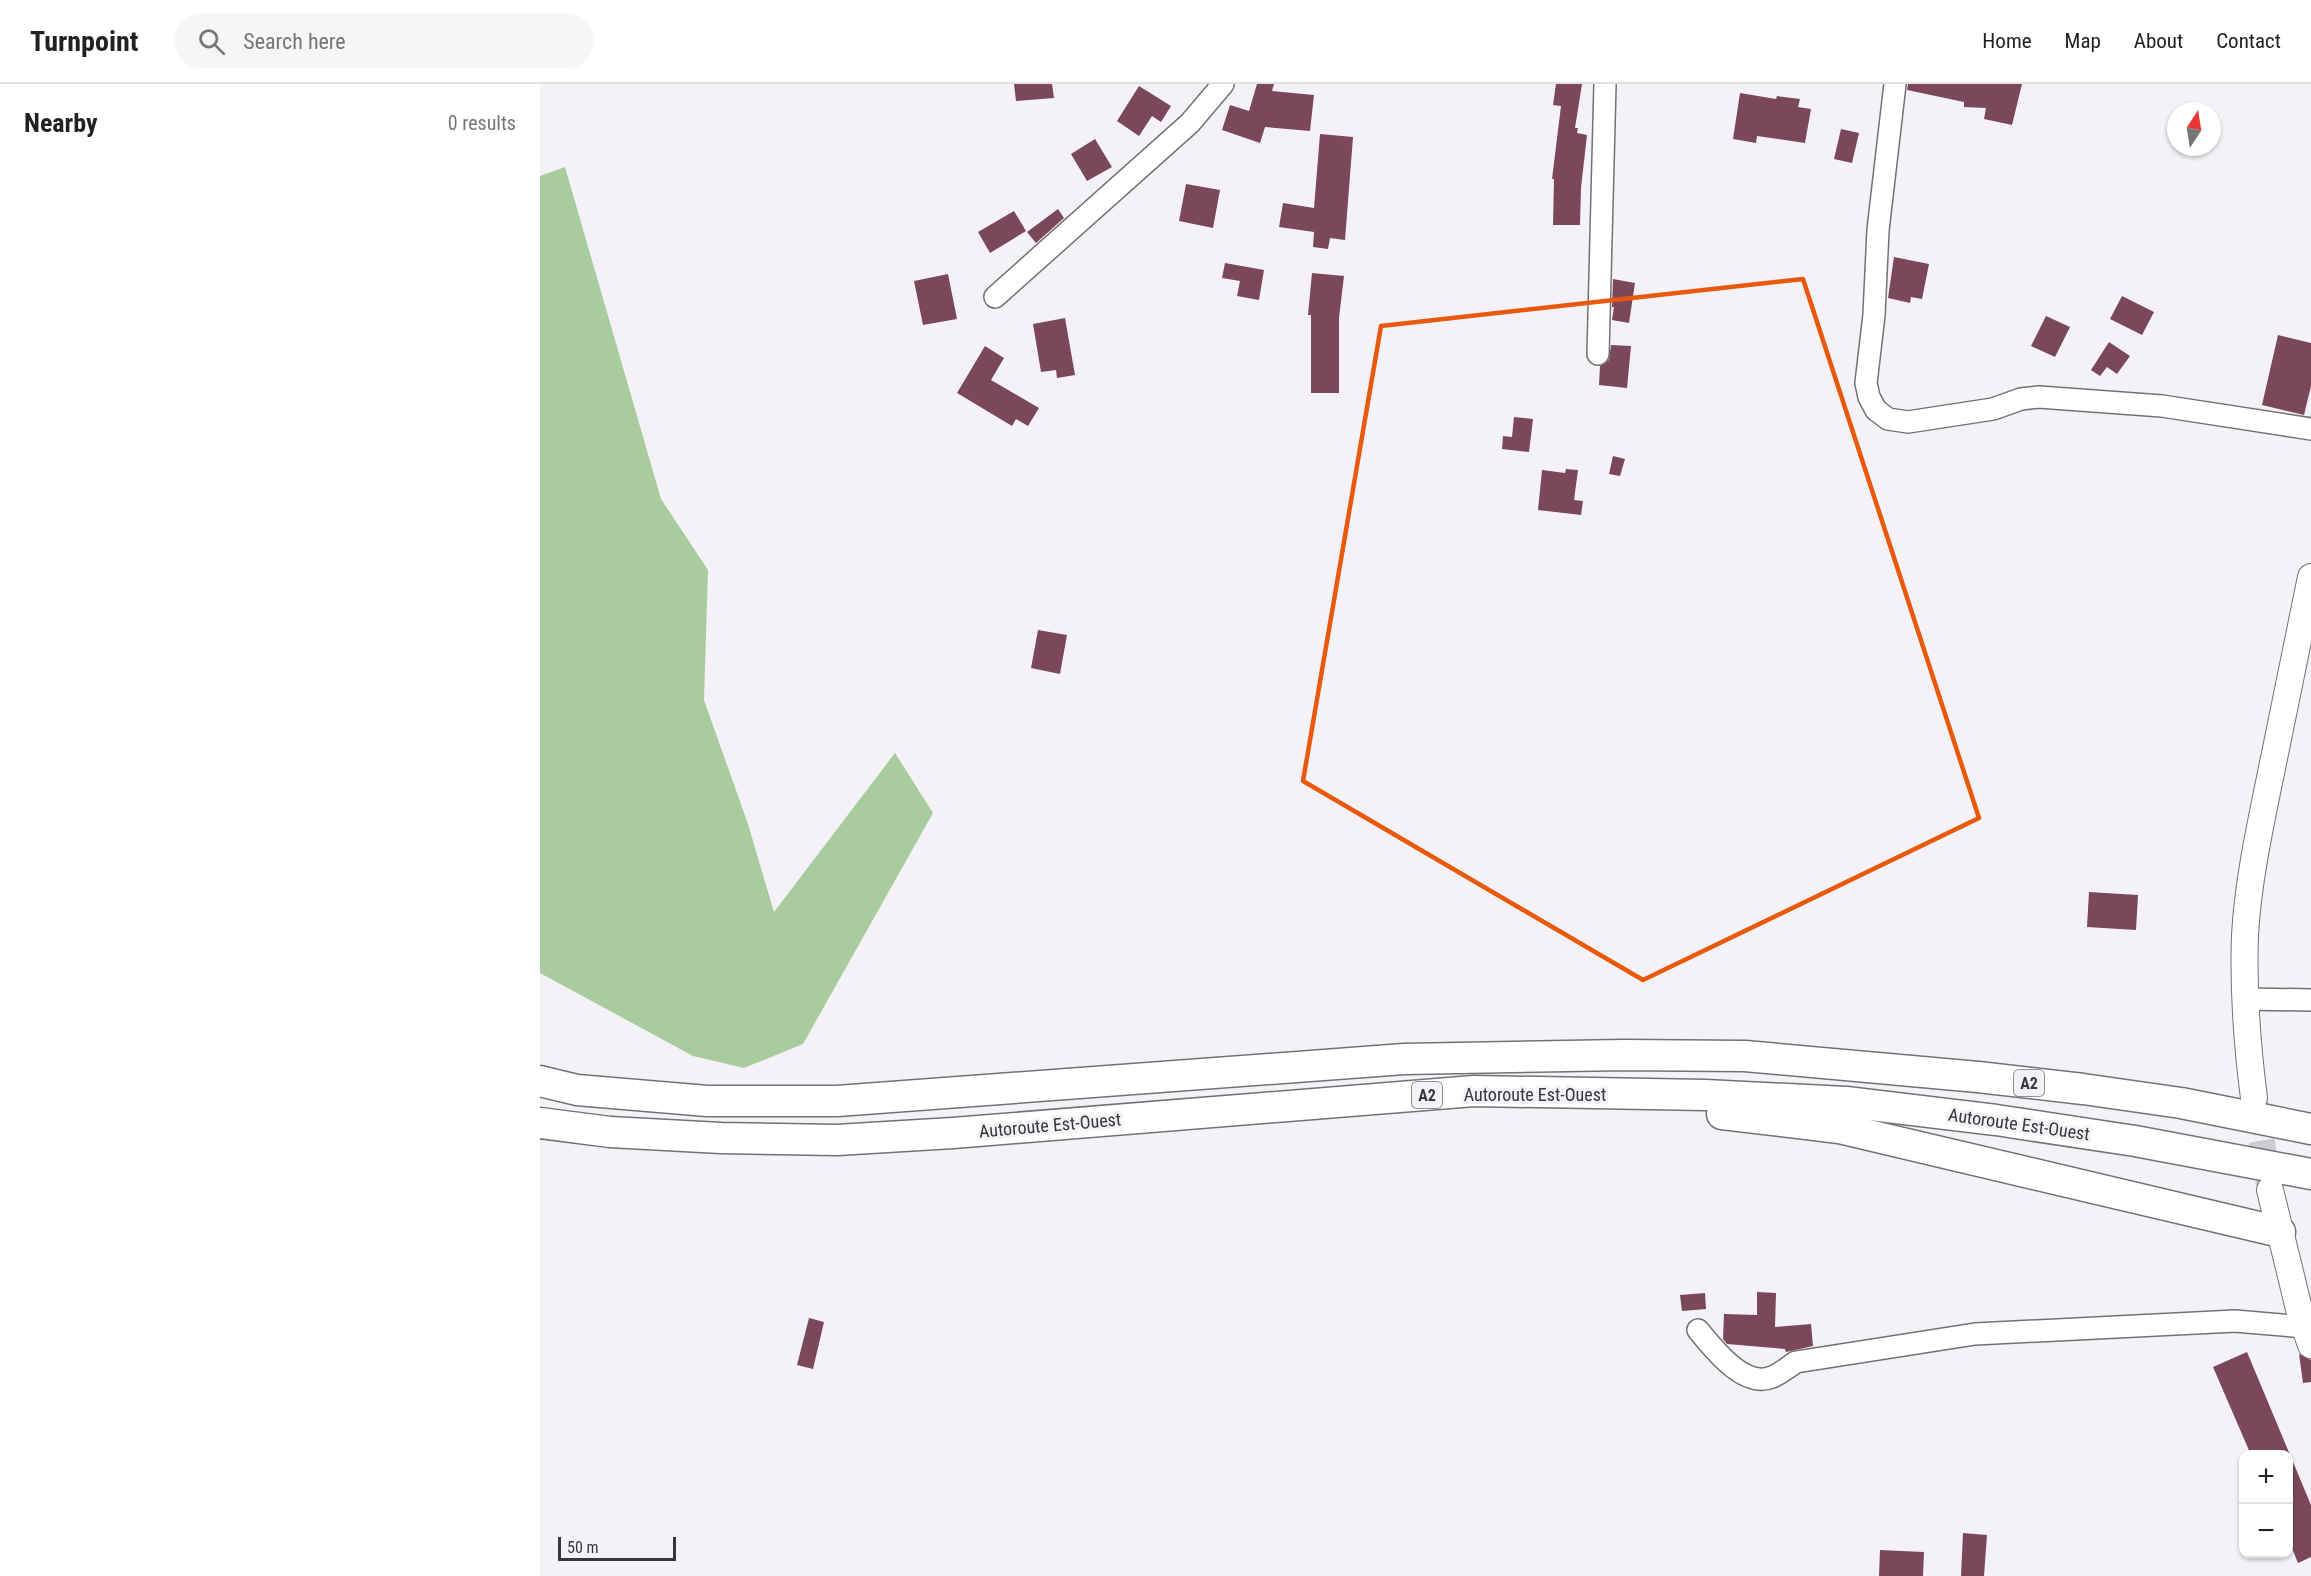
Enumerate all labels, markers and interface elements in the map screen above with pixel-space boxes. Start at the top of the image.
search box [174,14,594,68]
text: Turnpoint [30,25,138,58]
icon: search [195,25,228,58]
text: Search here [243,29,346,54]
text: Home [1982,29,2032,53]
text: Map [2065,29,2101,53]
text: About [2134,29,2183,53]
text: Contact [2216,29,2281,53]
north arrow [2167,102,2221,156]
text: Nearby [24,108,98,138]
text: 0 results [448,111,516,135]
road number: A2 [2014,1070,2044,1096]
road number: A2 [1412,1082,1442,1108]
street label: Autoroute Est-Ouest [1464,1084,1606,1105]
street label: Autoroute Est-Ouest [1947,1104,2091,1144]
street label: Autoroute Est-Ouest [978,1108,1122,1142]
map controls [2239,1450,2293,1558]
button: + [2239,1450,2293,1504]
button: − [2239,1504,2293,1558]
scale bar [558,1534,676,1562]
text: 50 m [567,1538,599,1557]

